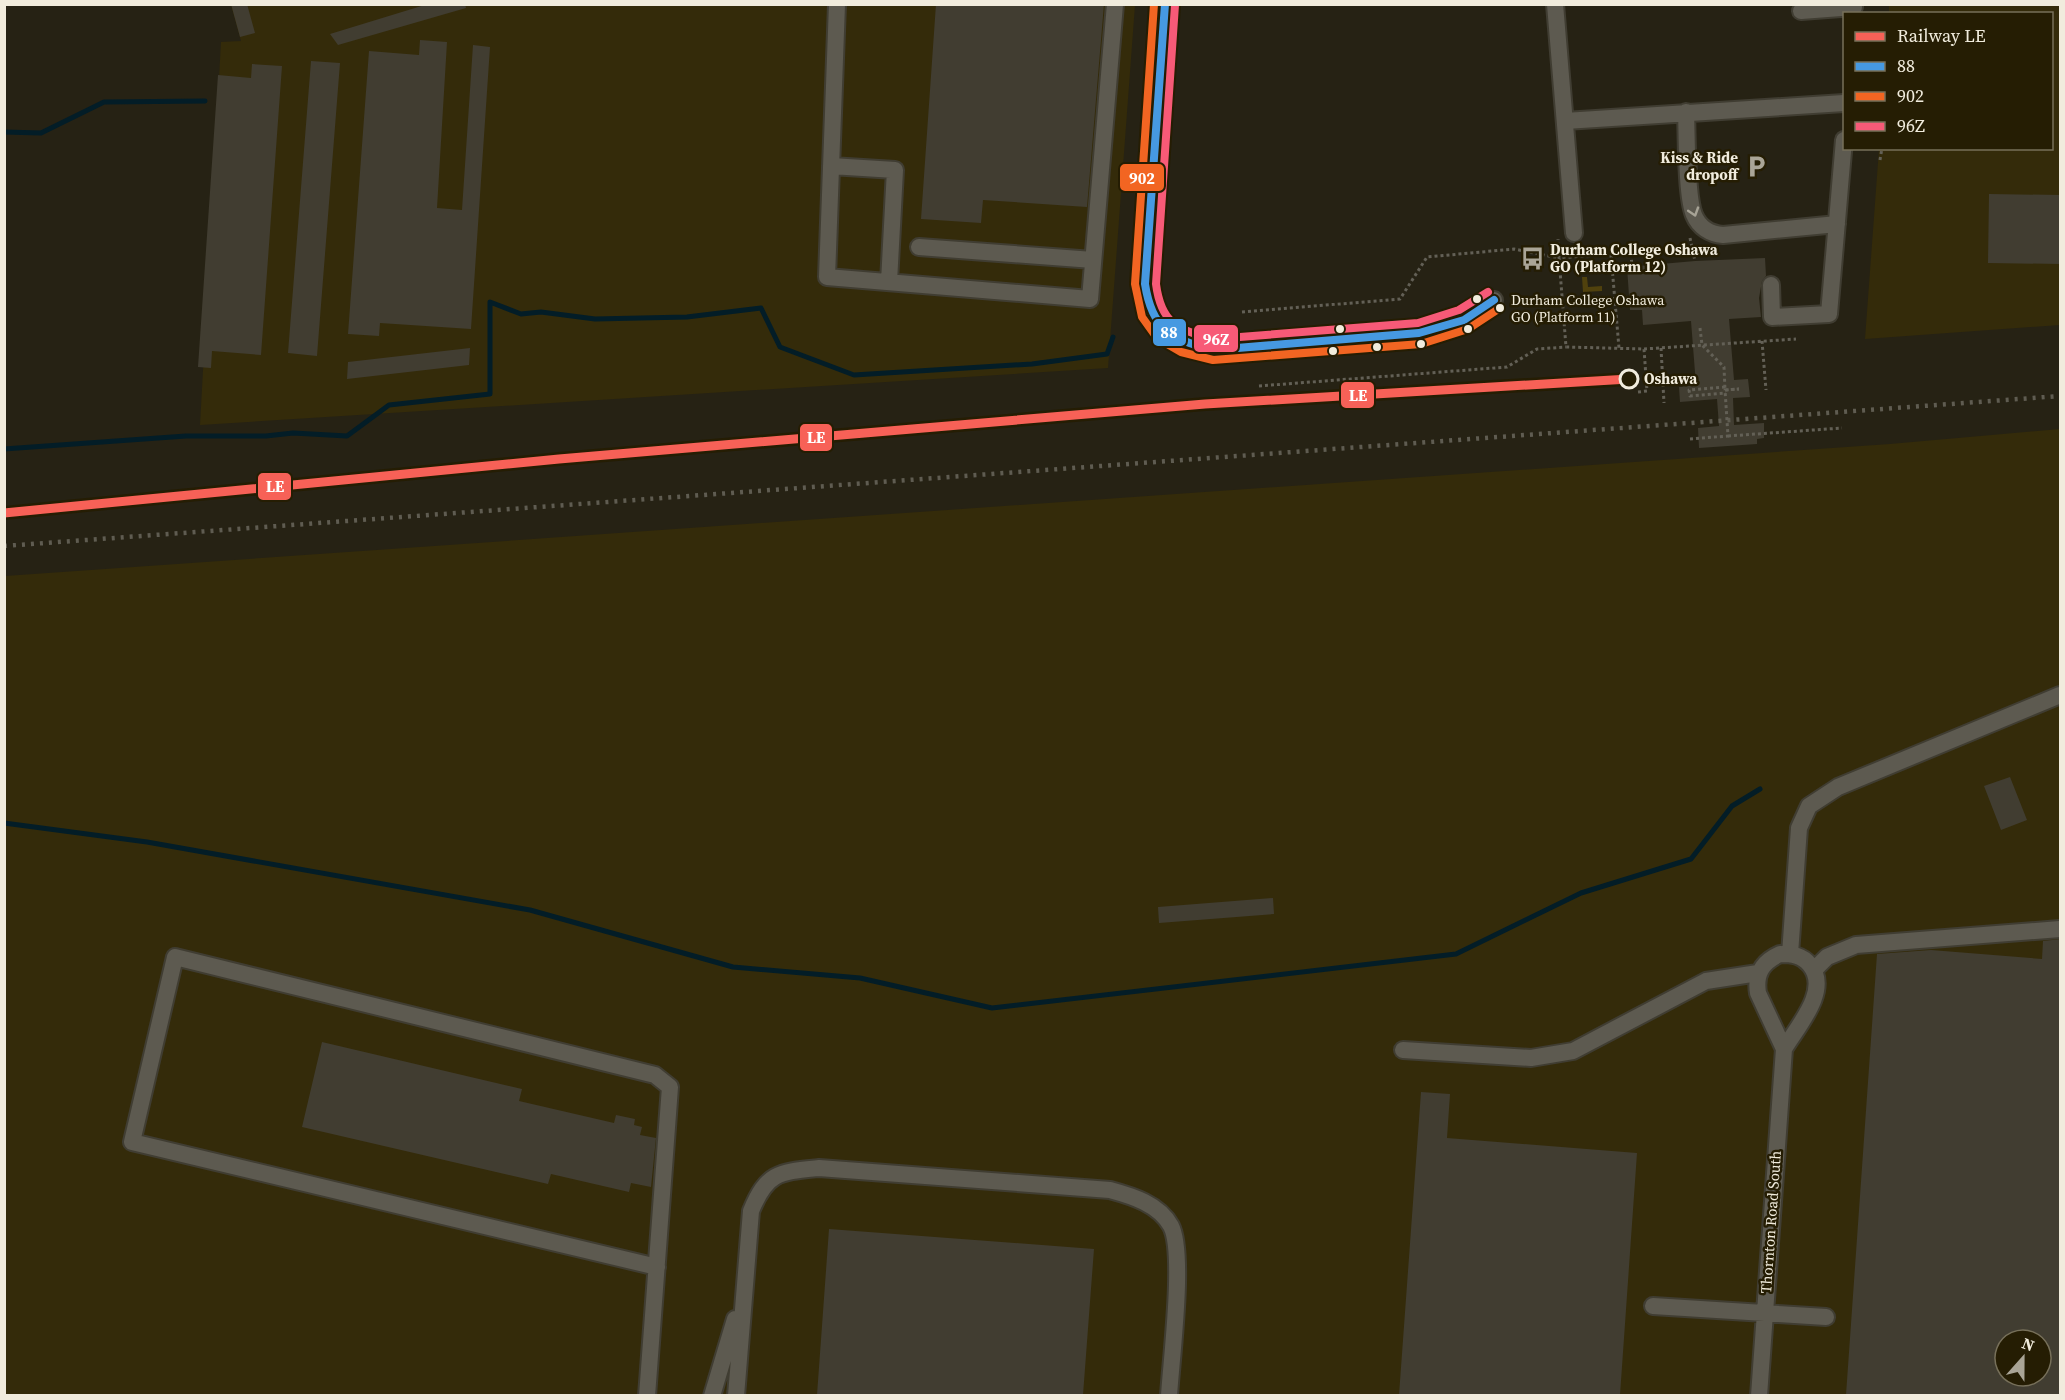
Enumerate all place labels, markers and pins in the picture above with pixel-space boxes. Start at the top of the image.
place label: Kiss & Ride dropoff [1660,147,1740,185]
parking icon: Kiss & Ride dropoff [1743,154,1769,180]
place label: Durham College Oshawa GO (Platform 12) [1550,239,1719,277]
bus stop icon: Durham College Oshawa GO (Platform 12) [1519,246,1545,272]
place label: Durham College Oshawa GO (Platform 11) [1511,290,1665,327]
unlabelled marker [1471,293,1483,305]
marker: Durham College Oshawa GO (Platform 11) [1494,302,1506,314]
unlabelled marker [1334,323,1346,335]
unlabelled marker [1462,323,1474,335]
unlabelled marker [1415,338,1427,350]
unlabelled marker [1371,341,1383,353]
unlabelled marker [1327,345,1339,357]
place label: Oshawa [1644,368,1698,389]
marker: Oshawa [1619,369,1639,389]

